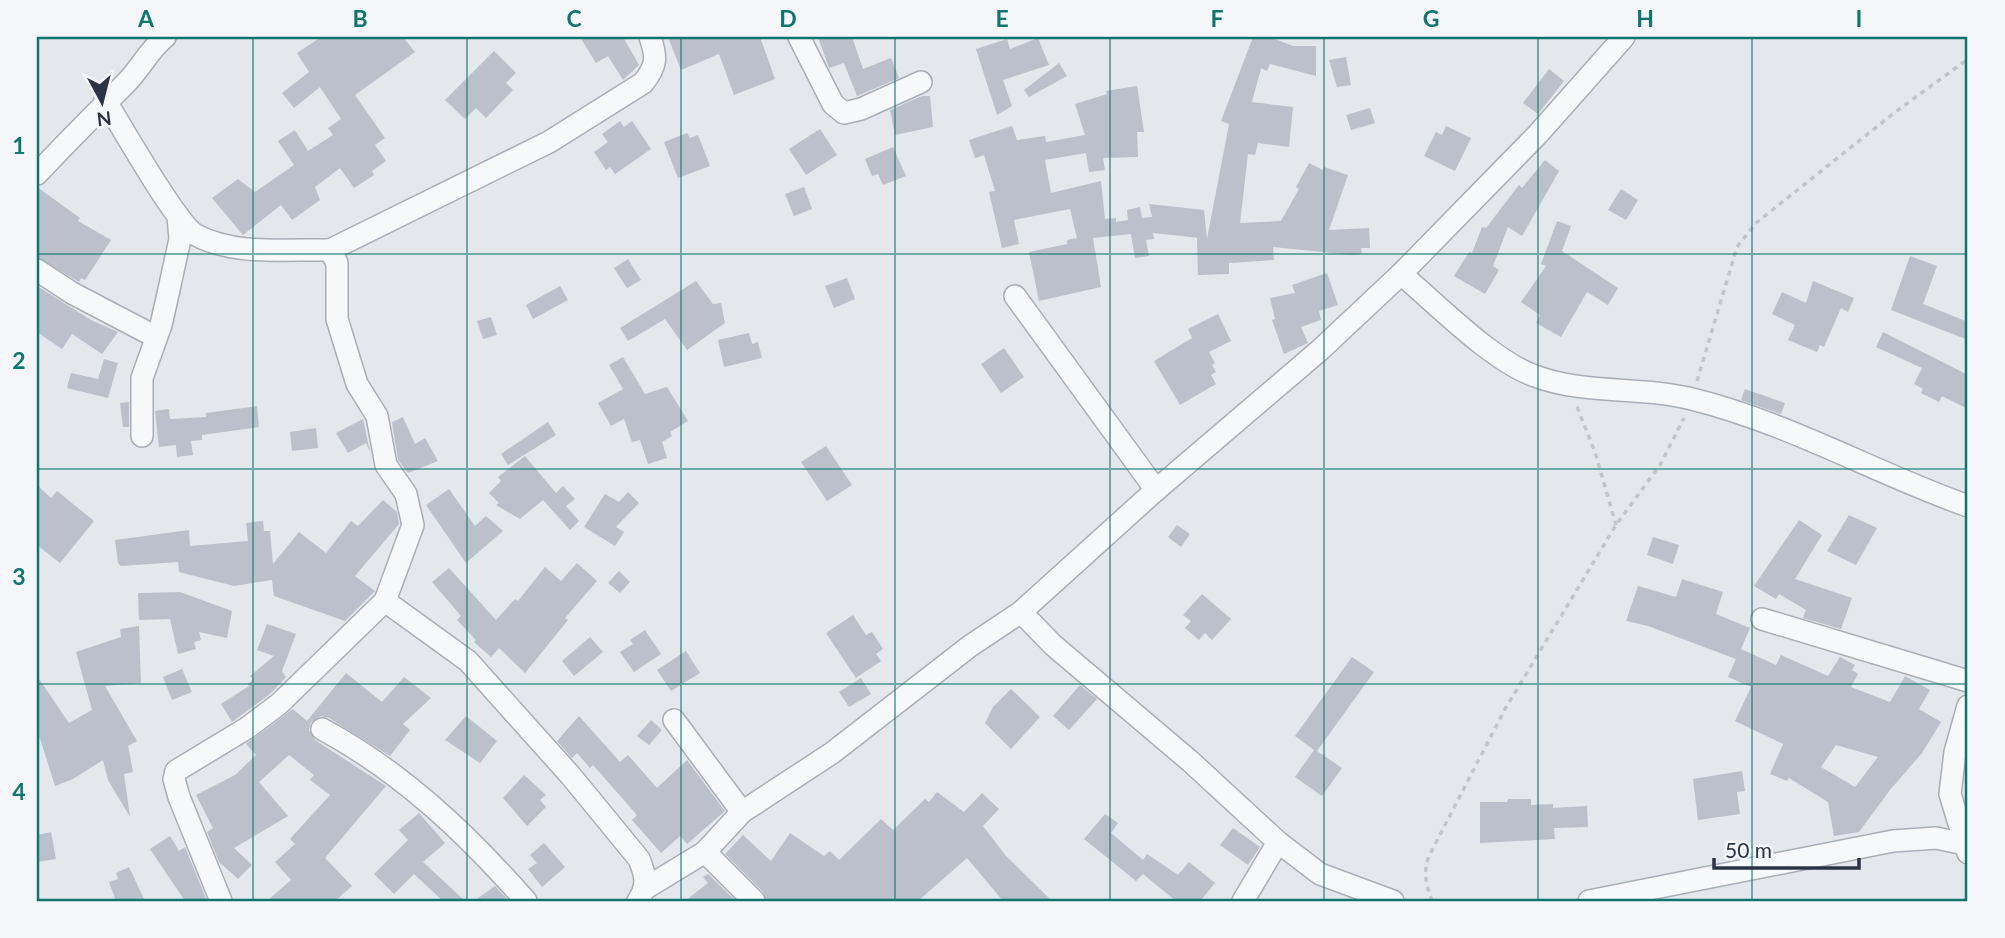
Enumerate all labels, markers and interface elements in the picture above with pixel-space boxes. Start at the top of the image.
text: A [137,4,155,32]
text: B [352,4,368,32]
text: C [566,4,582,32]
text: D [779,4,797,32]
text: E [995,4,1009,32]
text: F [1210,4,1224,32]
text: G [1423,4,1439,32]
text: H [1636,4,1654,32]
text: I [1856,4,1862,32]
north arrow [66,66,136,136]
text: N [95,107,113,132]
text: 1 [12,131,26,159]
text: 2 [12,346,26,374]
text: 3 [12,562,26,590]
text: 4 [12,777,26,805]
scale bar [1714,826,1860,870]
text: 50 m [1725,837,1772,862]

